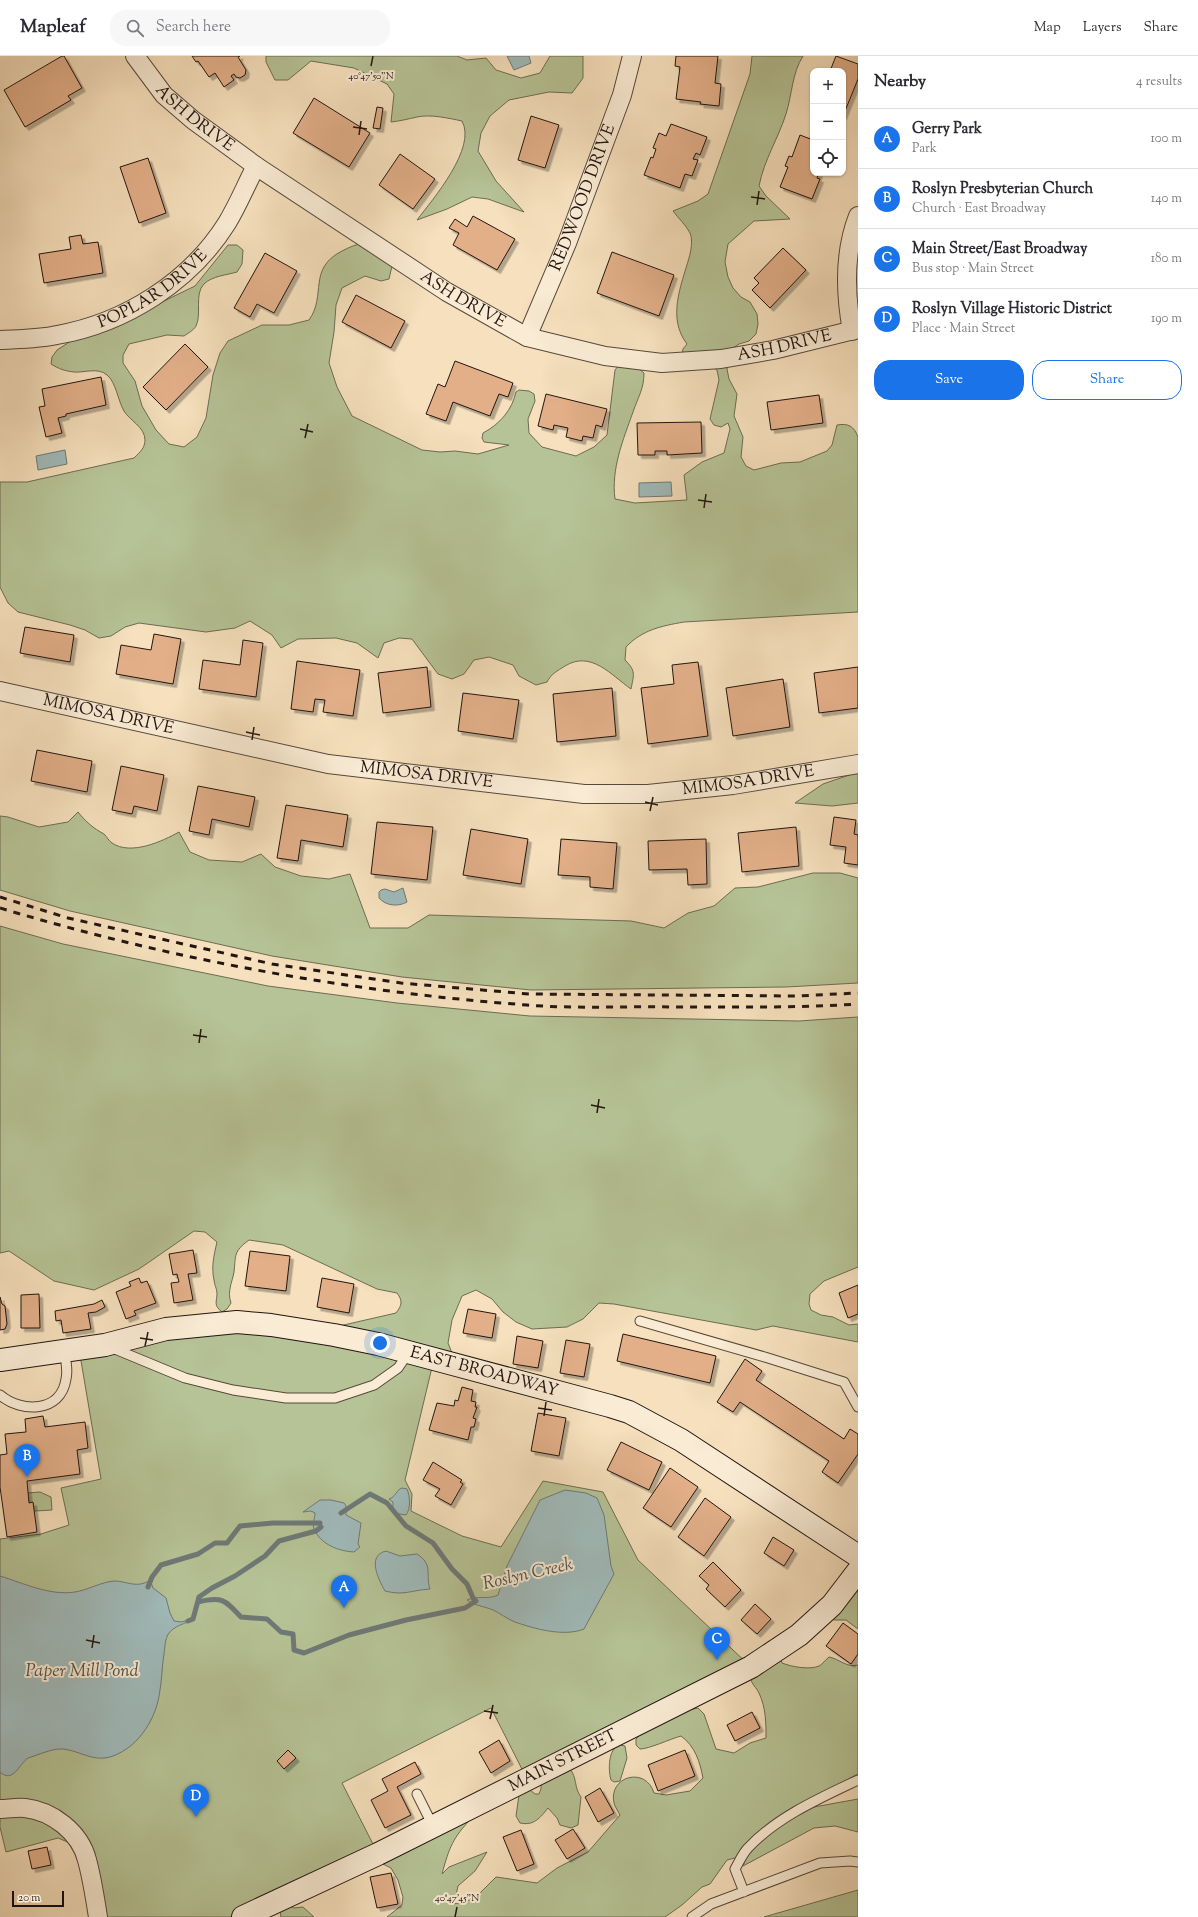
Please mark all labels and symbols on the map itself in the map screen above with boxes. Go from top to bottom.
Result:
text: 40°47'50"N [348,69,394,84]
street label: ASH DRIVE [149,80,239,158]
street label: REDWOOD DRIVE [544,121,622,275]
street label: POPLAR DRIVE [95,245,214,335]
street label: ASH DRIVE [415,265,510,334]
street label: ASH DRIVE [735,324,834,368]
street label: MIMOSA DRIVE [41,689,176,741]
street label: MIMOSA DRIVE [359,756,494,795]
street label: MIMOSA DRIVE [681,760,816,802]
your location [370,1333,390,1353]
street label: EAST BROADWAY [407,1341,561,1404]
pin: B [14,1444,40,1477]
water label: Roslyn Creek [480,1552,576,1598]
pin: A [331,1575,357,1608]
pin: C [704,1627,730,1660]
water label: Paper Mill Pond [25,1659,139,1685]
street label: MAIN STREET [504,1724,622,1799]
pin: D [183,1784,209,1817]
scale bar [12,1889,64,1908]
text: 40°47'45"N [435,1891,479,1906]

